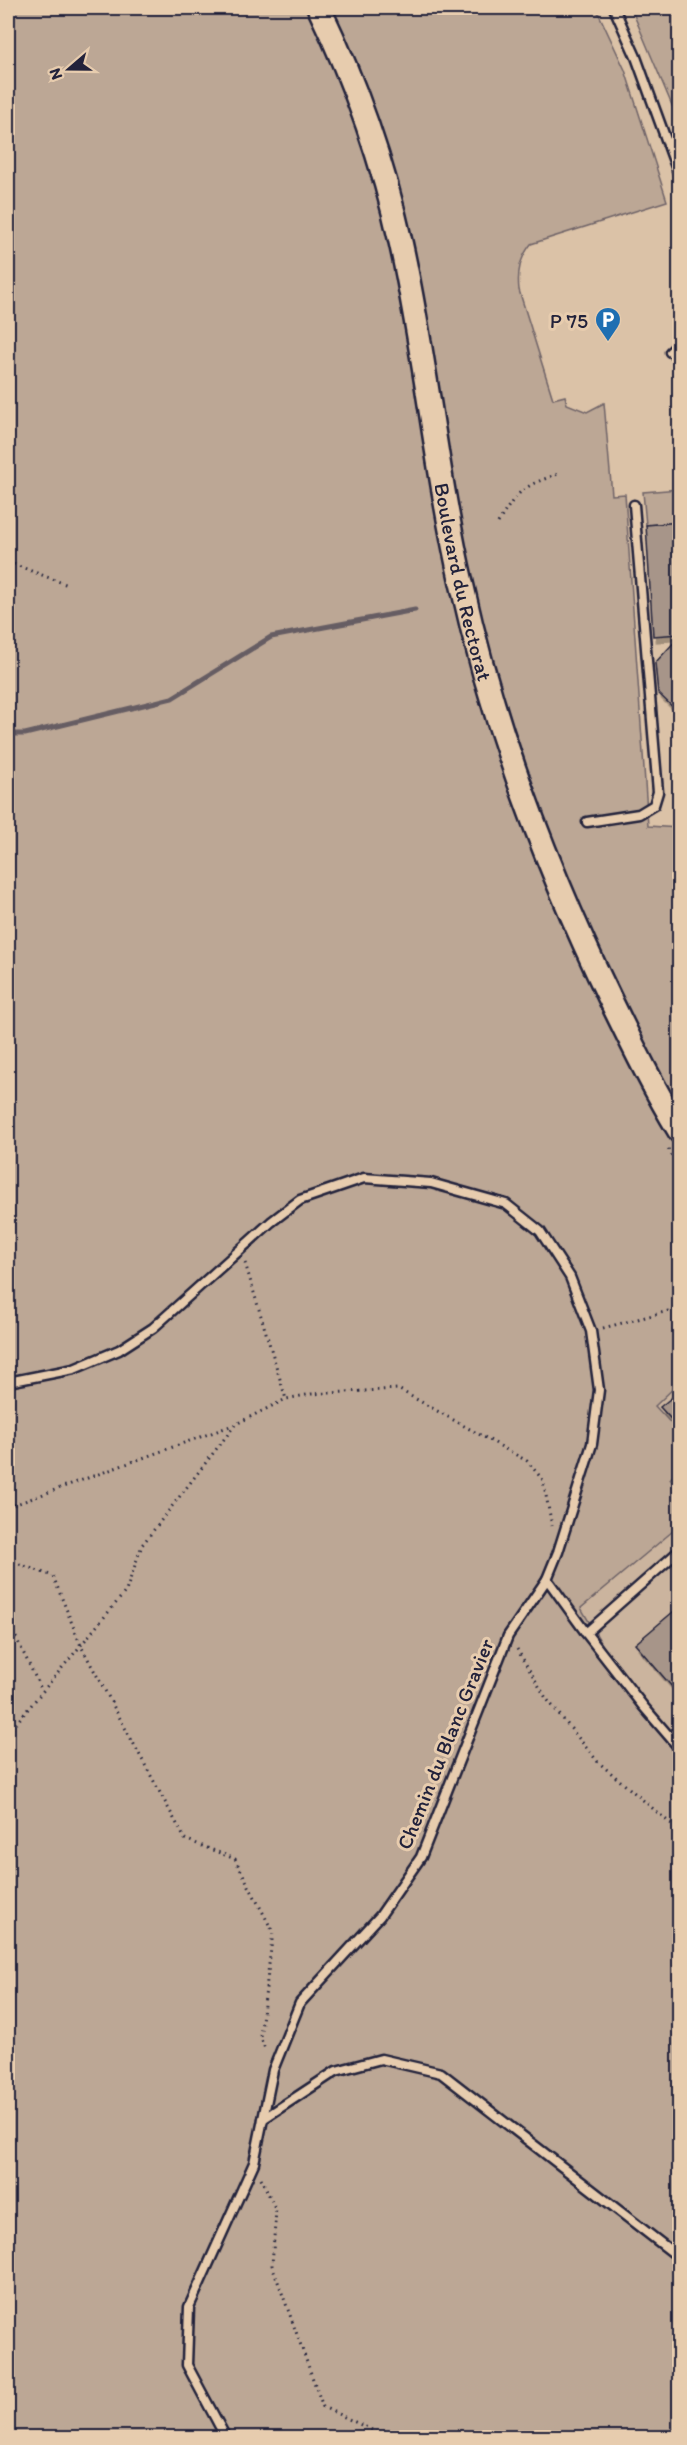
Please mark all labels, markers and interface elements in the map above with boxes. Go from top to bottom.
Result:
north arrow [39,39,99,99]
text: N [45,66,66,82]
parking icon: P 75 [593,305,623,343]
place label: P 75 [550,308,588,333]
street label: Boulevard du Rectorat [430,481,498,684]
street label: Chemin du Blanc Gravier [391,1634,499,1853]

